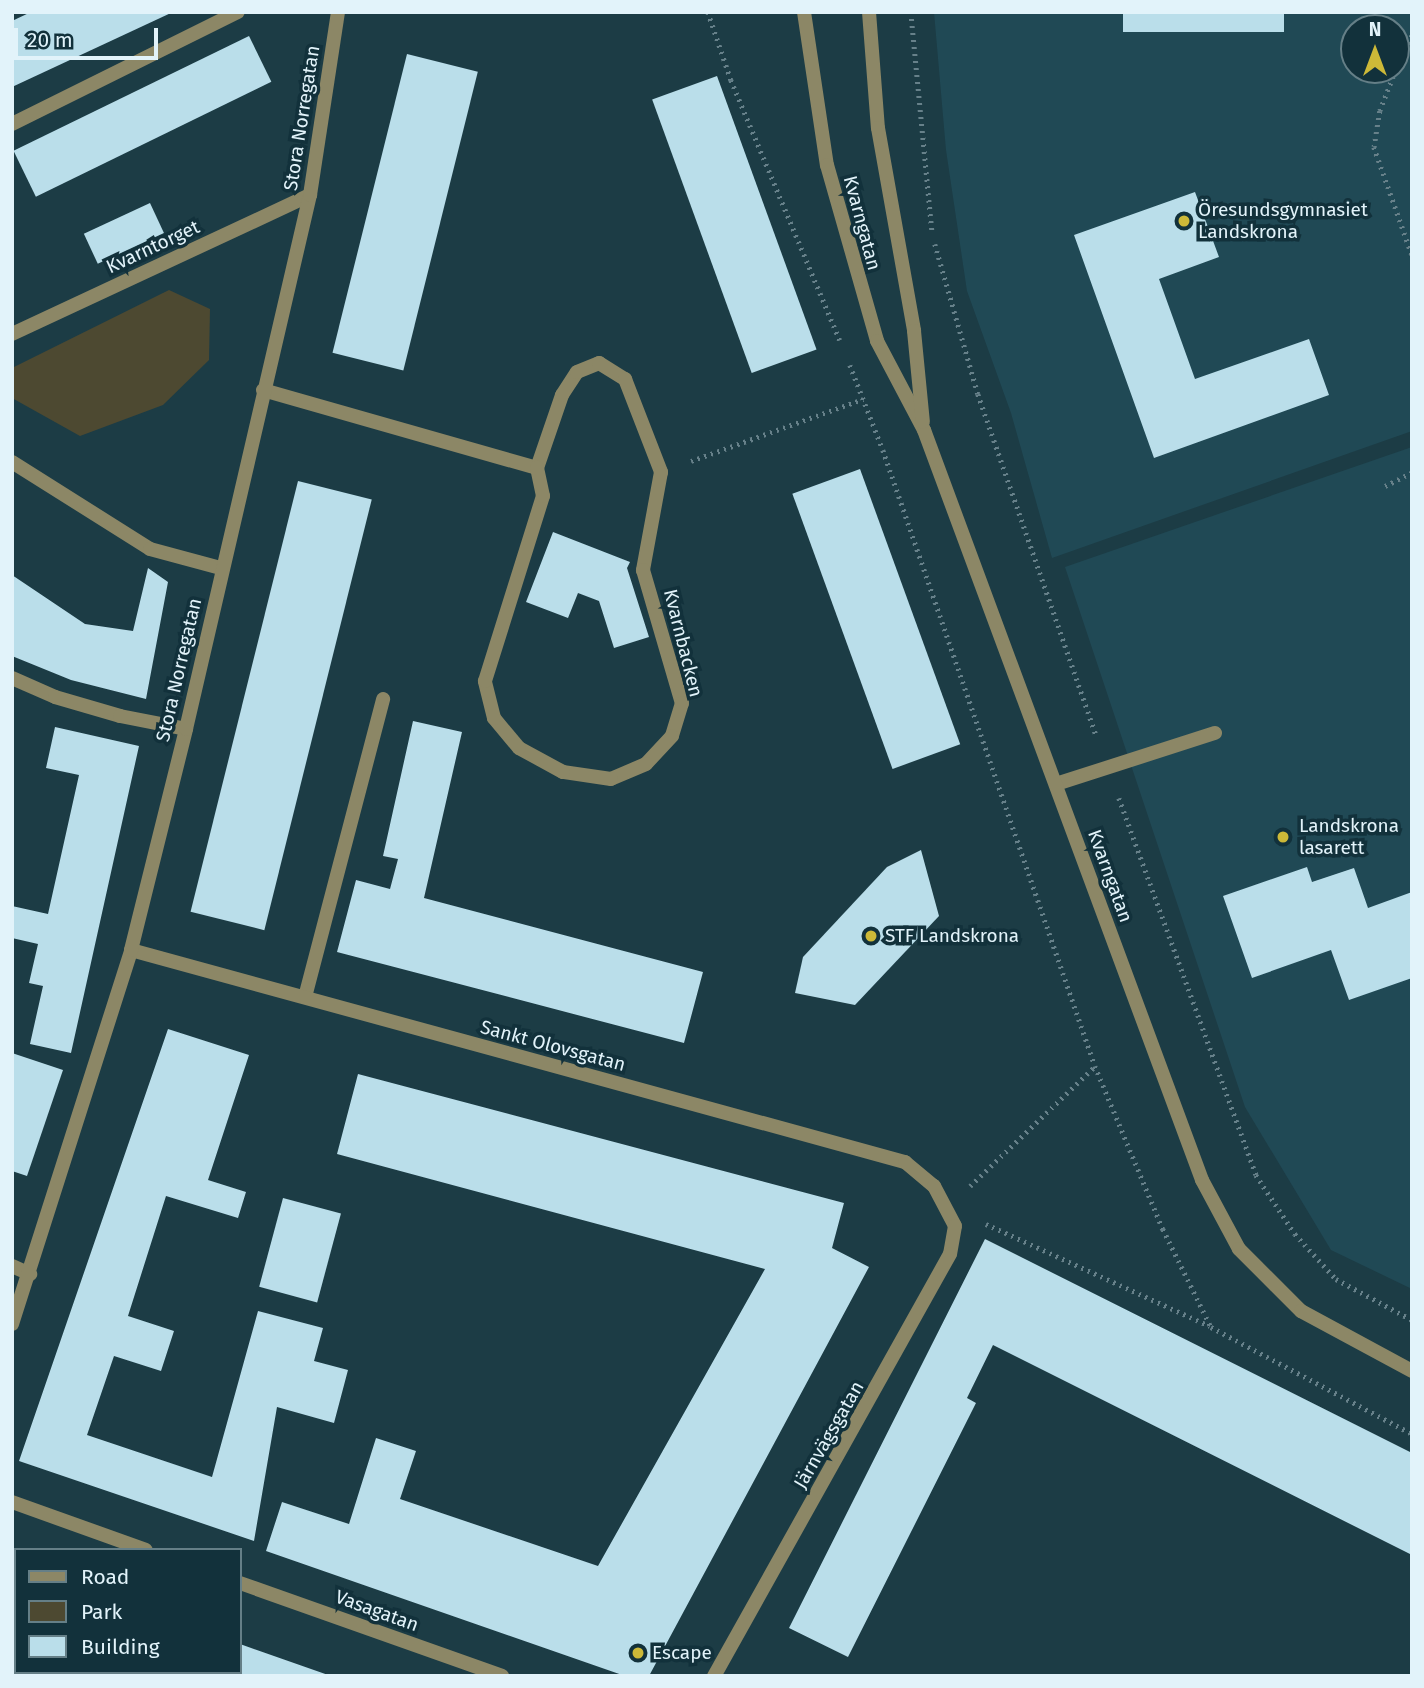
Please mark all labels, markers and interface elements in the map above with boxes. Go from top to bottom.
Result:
scale bar [18,14,161,58]
north arrow [1340,14,1410,84]
text: N [1369,18,1381,41]
text: 20 m [27,27,73,53]
street label: Stora Norregatan [279,44,325,192]
street label: Kvarngatan [838,173,886,273]
place label: Öresundsgymnasiet Landskrona [1198,199,1368,243]
marker: Öresundsgymnasiet Landskrona [1176,213,1192,229]
street label: Kvarntorget [103,215,203,279]
street label: Kvarnbacken [659,587,707,699]
street label: Stora Norregatan [151,596,207,744]
place label: Landskrona lasarett [1299,815,1399,859]
street label: Kvarngatan [1083,827,1137,925]
marker: Landskrona lasarett [1273,827,1293,847]
place label: STF Landskrona [885,925,1019,947]
marker: STF Landskrona [863,928,879,944]
street label: Sankt Olovsgatan [478,1016,628,1076]
street label: Järnvägsgatan [789,1377,869,1493]
legend [14,1548,242,1674]
text: Road [81,1564,129,1590]
street label: Vasagatan [332,1585,422,1637]
text: Park [81,1599,122,1625]
text: Building [81,1634,160,1660]
place label: Escape [652,1642,712,1664]
marker: Escape [630,1645,646,1661]

